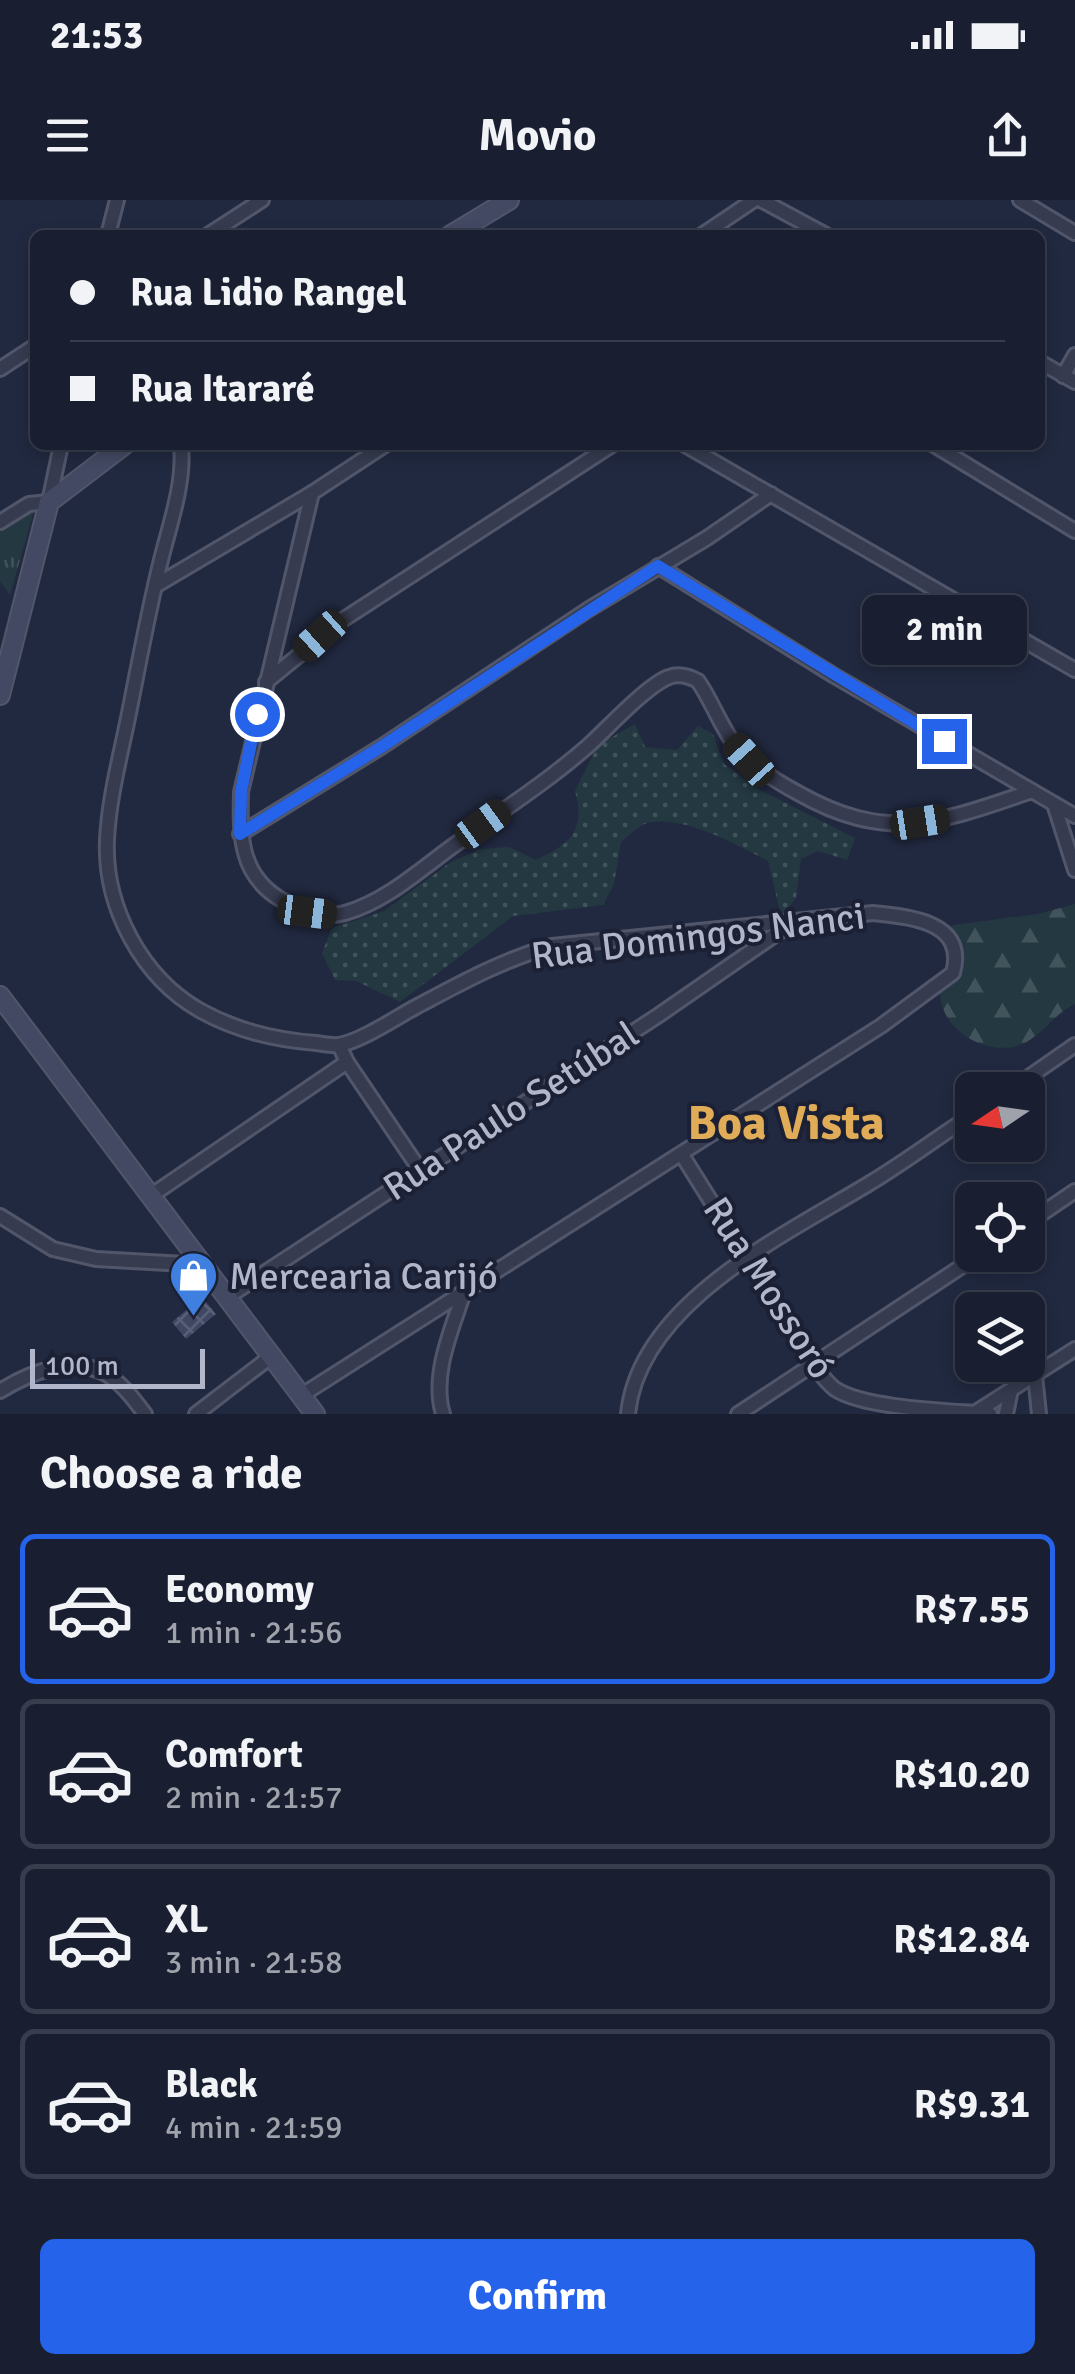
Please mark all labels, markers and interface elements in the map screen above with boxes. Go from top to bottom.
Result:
text: 21:53 [50,12,143,59]
icon: menu [40,108,95,163]
text: Movio [478,108,597,163]
icon: share [980,108,1035,163]
text: Rua Lidio Rangel [130,269,407,316]
text: Rua Itararé [130,365,315,412]
callout: 2 min [862,596,1026,666]
car [288,605,352,667]
text: 2 min [906,610,983,649]
route start [235,692,280,737]
route end [922,719,967,764]
car [718,728,780,792]
car [450,794,516,854]
car [888,802,952,842]
street label: Rua Domingos Nanci [529,892,867,980]
car [275,893,339,931]
street label: Rua Paulo Setúbal [375,1011,647,1211]
north arrow [955,1072,1045,1162]
map controls [955,1072,1045,1382]
district label: Boa Vista [687,1094,885,1153]
button: locate [955,1182,1045,1272]
street label: Rua Mossoró [693,1188,845,1388]
shop icon: Mercearia Carijó [168,1250,220,1318]
place label: Mercearia Carijó [229,1253,498,1300]
button: layers [955,1292,1045,1382]
scale bar [30,1344,205,1388]
text: 100 m [45,1349,119,1383]
text: Choose a ride [40,1446,303,1501]
icon: car [45,1564,135,1654]
text: Economy [165,1566,314,1613]
text: R$7.55 [914,1586,1030,1633]
text: 1 min · 21:56 [165,1613,343,1652]
icon: car [45,1729,135,1819]
text: Comfort [165,1731,303,1778]
text: R$10.20 [893,1751,1030,1798]
text: 2 min · 21:57 [165,1778,343,1817]
icon: car [45,1894,135,1984]
text: XL [165,1896,208,1943]
text: R$12.84 [893,1916,1030,1963]
text: 3 min · 21:58 [165,1943,343,1982]
icon: car [45,2059,135,2149]
text: Black [165,2061,258,2108]
text: R$9.31 [914,2081,1030,2128]
text: 4 min · 21:59 [165,2108,343,2147]
button: Confirm [40,2239,1035,2354]

